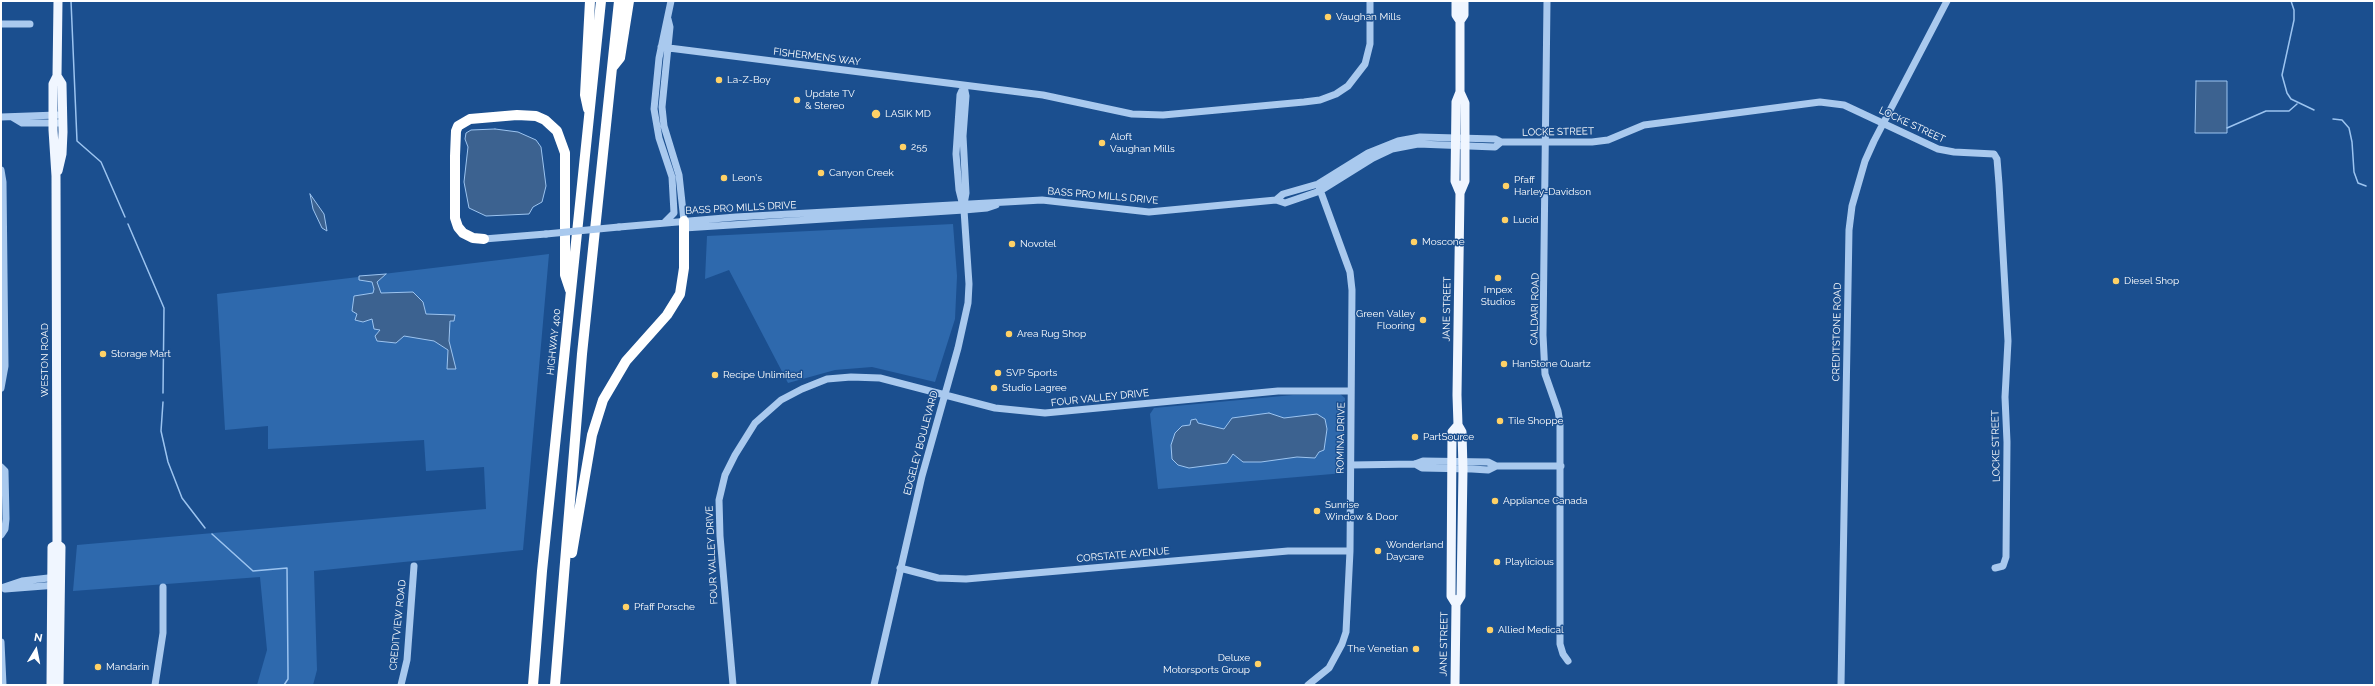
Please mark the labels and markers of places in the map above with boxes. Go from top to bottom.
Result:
place label: Vaughan Mills [1336,11,1401,23]
marker: Vaughan Mills [1323,12,1333,22]
place label: La-Z-Boy [727,74,771,86]
marker: La-Z-Boy [714,75,724,85]
place label: Update TV & Stereo [805,88,855,112]
marker: Update TV & Stereo [792,95,802,105]
marker: LASIK MD [870,108,882,120]
place label: LASIK MD [885,108,931,120]
place label: Aloft Vaughan Mills [1110,131,1175,154]
marker: Aloft Vaughan Mills [1097,138,1107,148]
place label: 255 [911,141,927,153]
marker: 255 [898,142,908,152]
place label: Canyon Creek [829,167,894,179]
marker: Canyon Creek [816,168,826,178]
place label: Leon's [732,172,762,184]
marker: Leon's [719,173,729,183]
place label: Pfaff Harley-Davidson [1514,174,1591,198]
marker: Pfaff Harley-Davidson [1501,181,1511,191]
place label: Lucid [1513,214,1539,226]
marker: Lucid [1500,215,1510,225]
place label: Moscone [1422,236,1465,248]
marker: Moscone [1409,237,1419,247]
place label: Novotel [1020,238,1056,250]
marker: Novotel [1007,239,1017,249]
marker: Impex Studios [1493,273,1503,283]
place label: Diesel Shop [2124,275,2179,287]
marker: Diesel Shop [2111,276,2121,286]
place label: Impex Studios [1481,284,1515,308]
place label: Green Valley Flooring [1356,308,1415,332]
marker: Green Valley Flooring [1418,315,1428,325]
place label: Area Rug Shop [1017,328,1086,340]
marker: Area Rug Shop [1004,329,1014,339]
place label: Storage Mart [111,348,171,360]
marker: Storage Mart [98,349,108,359]
place label: HanStone Quartz [1512,358,1591,370]
marker: HanStone Quartz [1499,359,1509,369]
place label: SVP Sports [1006,367,1057,379]
marker: SVP Sports [993,368,1003,378]
place label: Recipe Unlimited [723,369,802,381]
marker: Recipe Unlimited [710,370,720,380]
place label: Studio Lagree [1002,382,1067,394]
marker: Studio Lagree [989,383,999,393]
place label: Tile Shoppe [1508,415,1563,427]
marker: Tile Shoppe [1495,416,1505,426]
place label: PartSource [1423,431,1474,443]
marker: PartSource [1410,432,1420,442]
place label: Appliance Canada [1503,495,1587,507]
marker: Appliance Canada [1490,496,1500,506]
place label: Sunrise Window & Door [1325,499,1398,522]
marker: Sunrise Window & Door [1312,506,1322,516]
place label: Wonderland Daycare [1386,539,1443,562]
marker: Wonderland Daycare [1373,546,1383,556]
place label: Playlicious [1505,556,1554,568]
marker: Playlicious [1492,557,1502,567]
place label: Pfaff Porsche [634,601,695,613]
marker: Pfaff Porsche [621,602,631,612]
place label: Allied Medical [1498,624,1564,636]
marker: Allied Medical [1485,625,1495,635]
place label: The Venetian [1347,643,1408,655]
marker: The Venetian [1411,644,1421,654]
place label: Deluxe Motorsports Group [1163,652,1250,676]
marker: Deluxe Motorsports Group [1253,659,1263,669]
place label: Mandarin [106,661,149,673]
marker: Mandarin [93,662,103,672]

